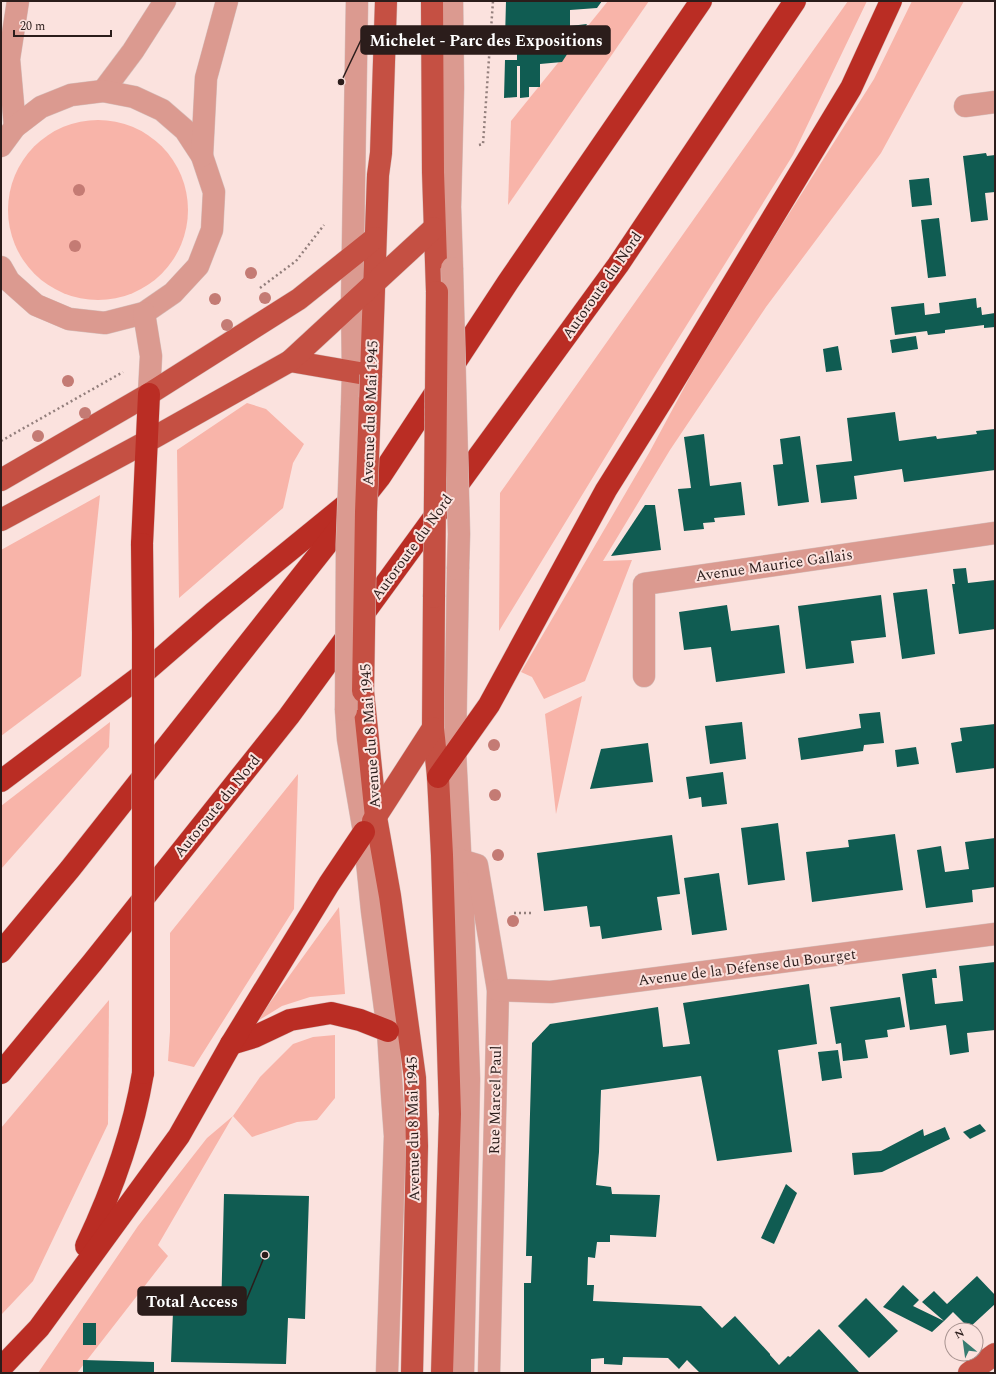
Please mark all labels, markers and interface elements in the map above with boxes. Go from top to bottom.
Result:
scale bar [14,12,111,38]
text: 20 m [20,17,45,36]
callout: Michelet - Parc des Expositions [361,26,610,54]
text: Michelet - Parc des Expositions [369,29,603,53]
street label: Autoroute du Nord [557,227,648,344]
street label: Avenue du 8 Mai 1945 [356,340,385,486]
street label: Autoroute du Nord [366,489,459,605]
street label: Avenue Maurice Gallais [694,543,854,588]
street label: Avenue du 8 Mai 1945 [354,663,387,809]
street label: Autoroute du Nord [169,750,266,863]
street label: Avenue de la Défense du Bourget [637,943,857,992]
street label: Rue Marcel Paul [483,1045,508,1155]
street label: Avenue du 8 Mai 1945 [401,1056,426,1202]
callout: Total Access [138,1287,246,1315]
text: Total Access [146,1290,238,1314]
north arrow [944,1322,984,1362]
text: N [951,1324,967,1343]

